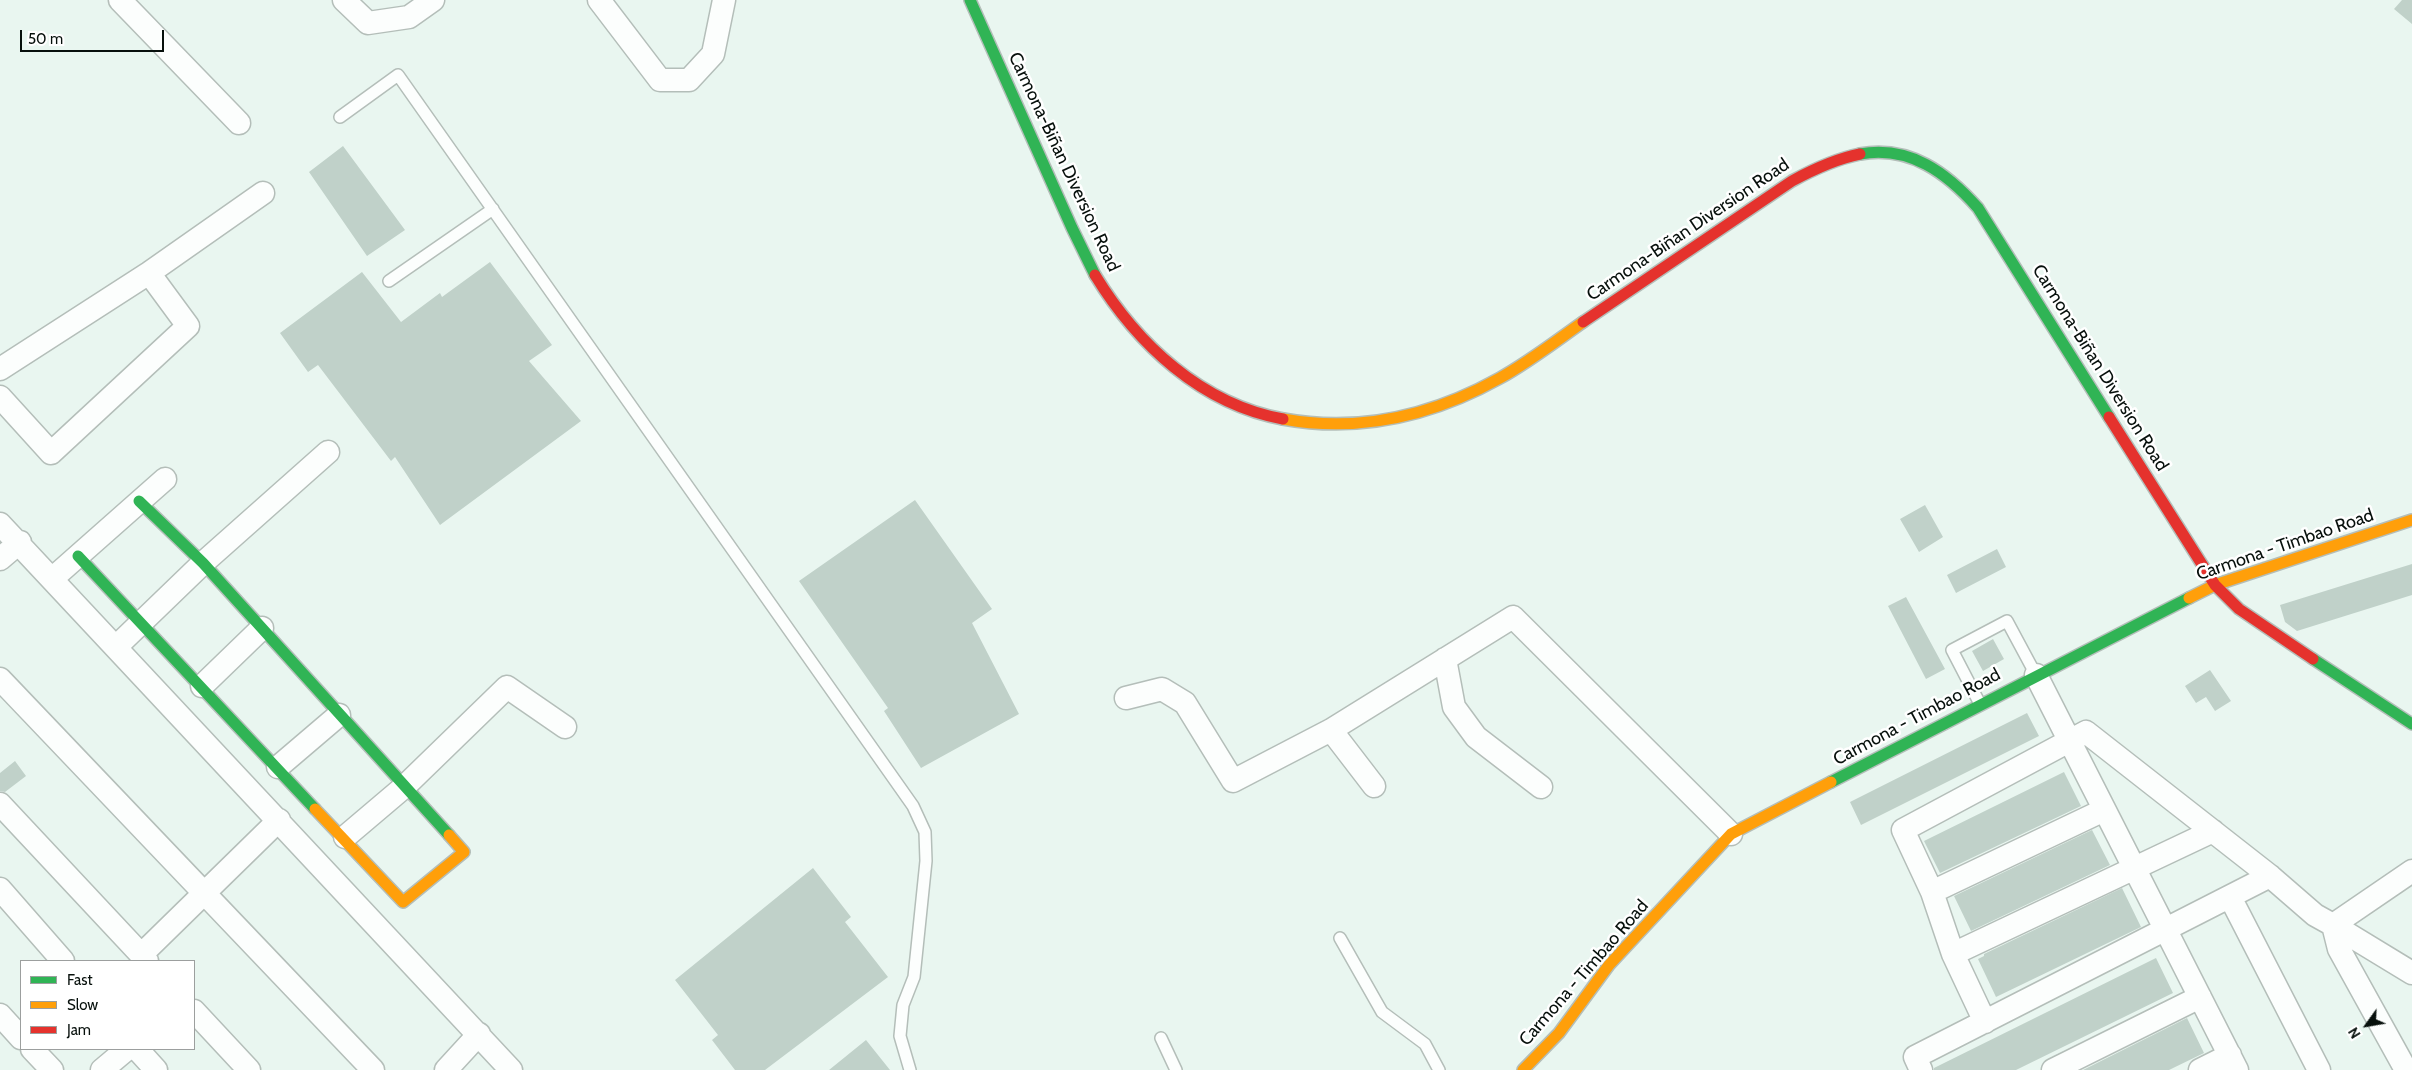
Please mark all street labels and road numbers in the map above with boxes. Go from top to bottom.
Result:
street label: Carmona-Biñan Diversion Road [1004,49,1124,275]
street label: Carmona-Biñan Diversion Road [1583,154,1793,306]
street label: Carmona-Biñan Diversion Road [2027,261,2173,475]
street label: Carmona - Timbao Road [2193,504,2377,586]
street label: Carmona - Timbao Road [1830,664,2004,770]
street label: Carmona - Timbao Road [1515,896,1653,1050]

